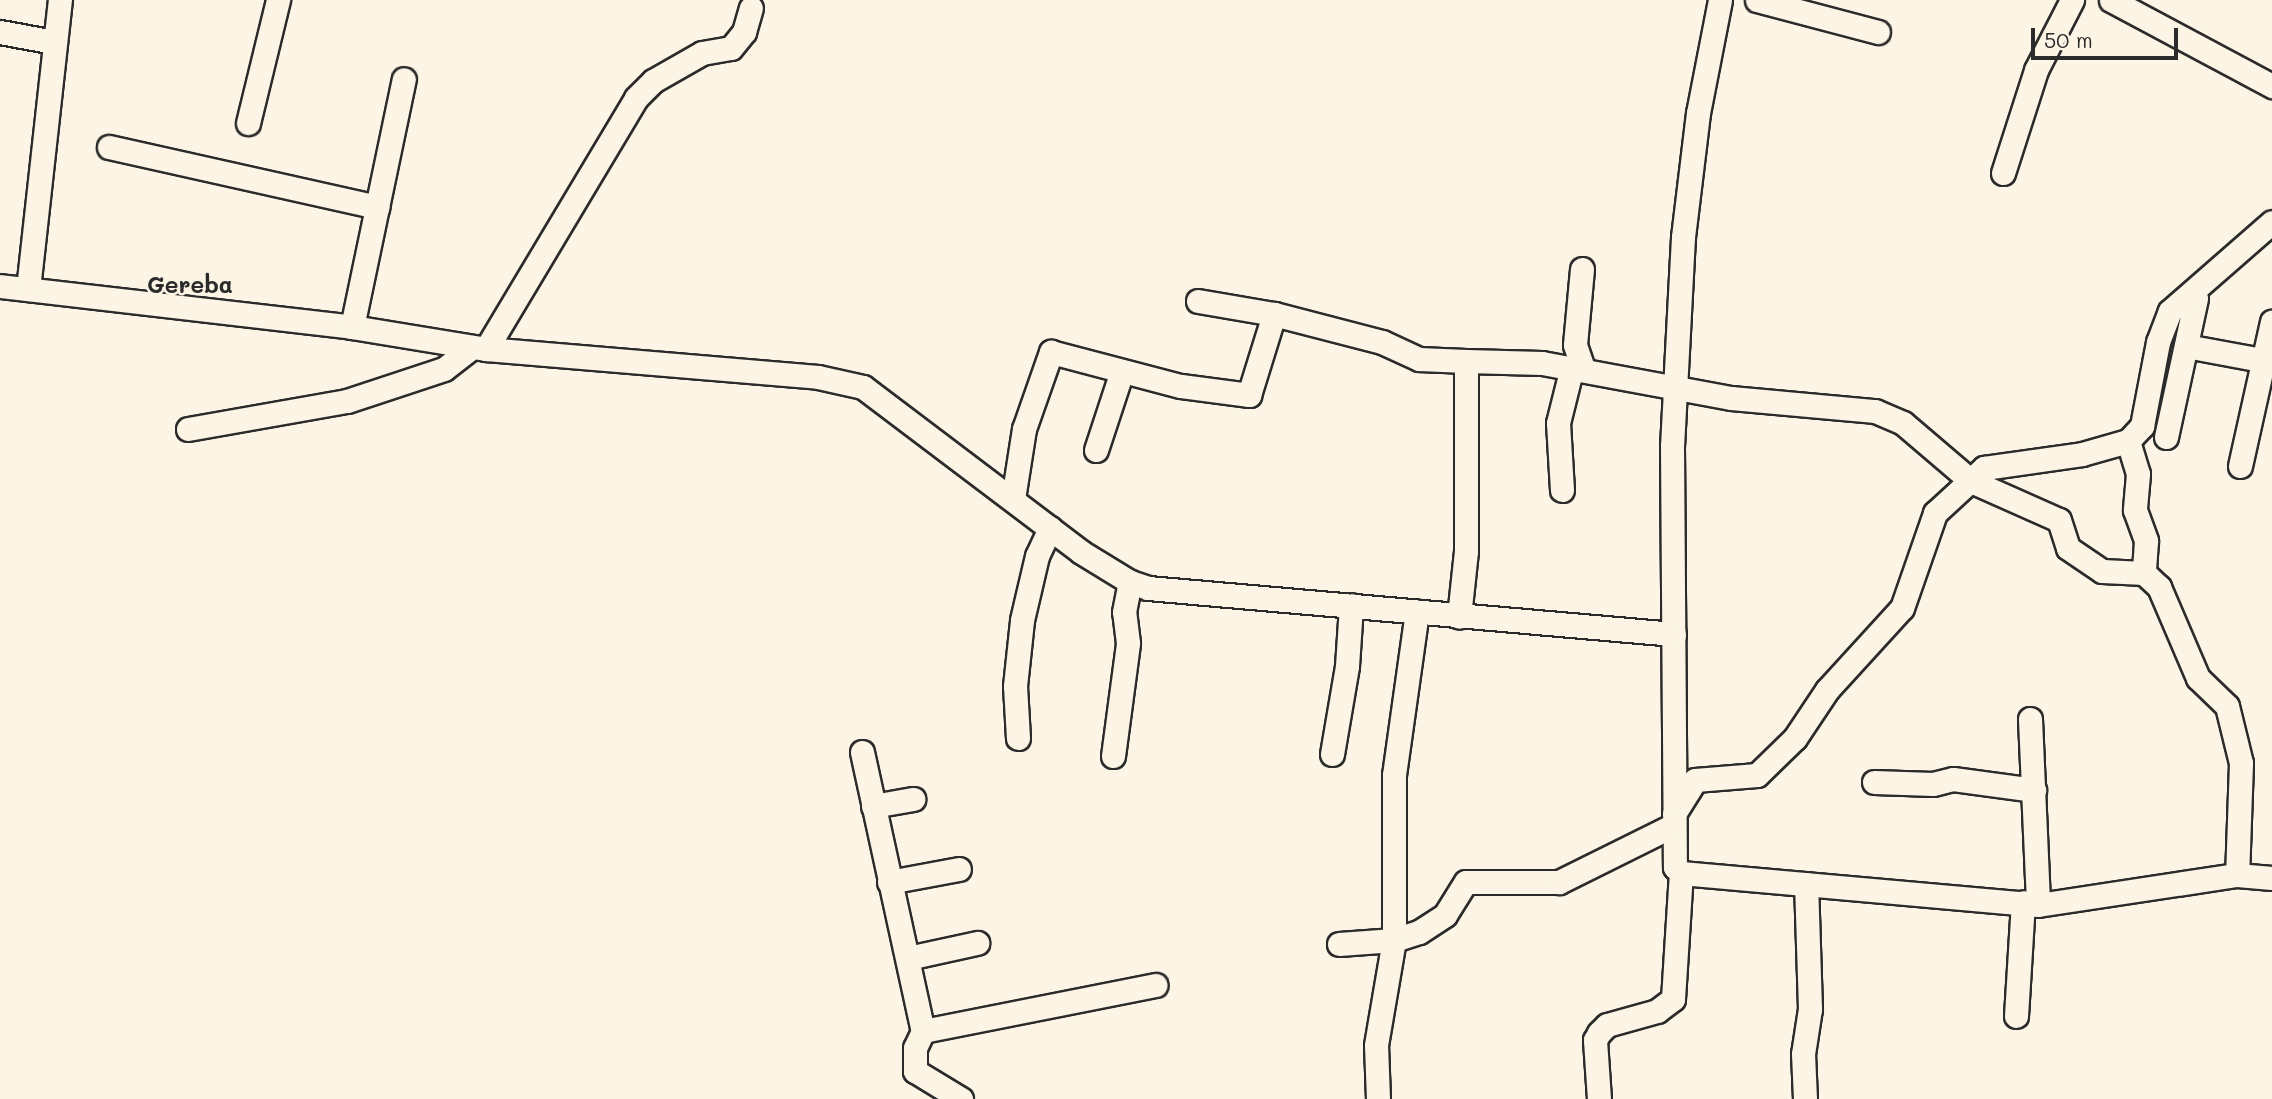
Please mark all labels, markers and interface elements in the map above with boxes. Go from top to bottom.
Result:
scale bar [2034,14,2181,58]
text: 50 m [2044,26,2093,53]
district label: Gereba [147,270,233,298]

